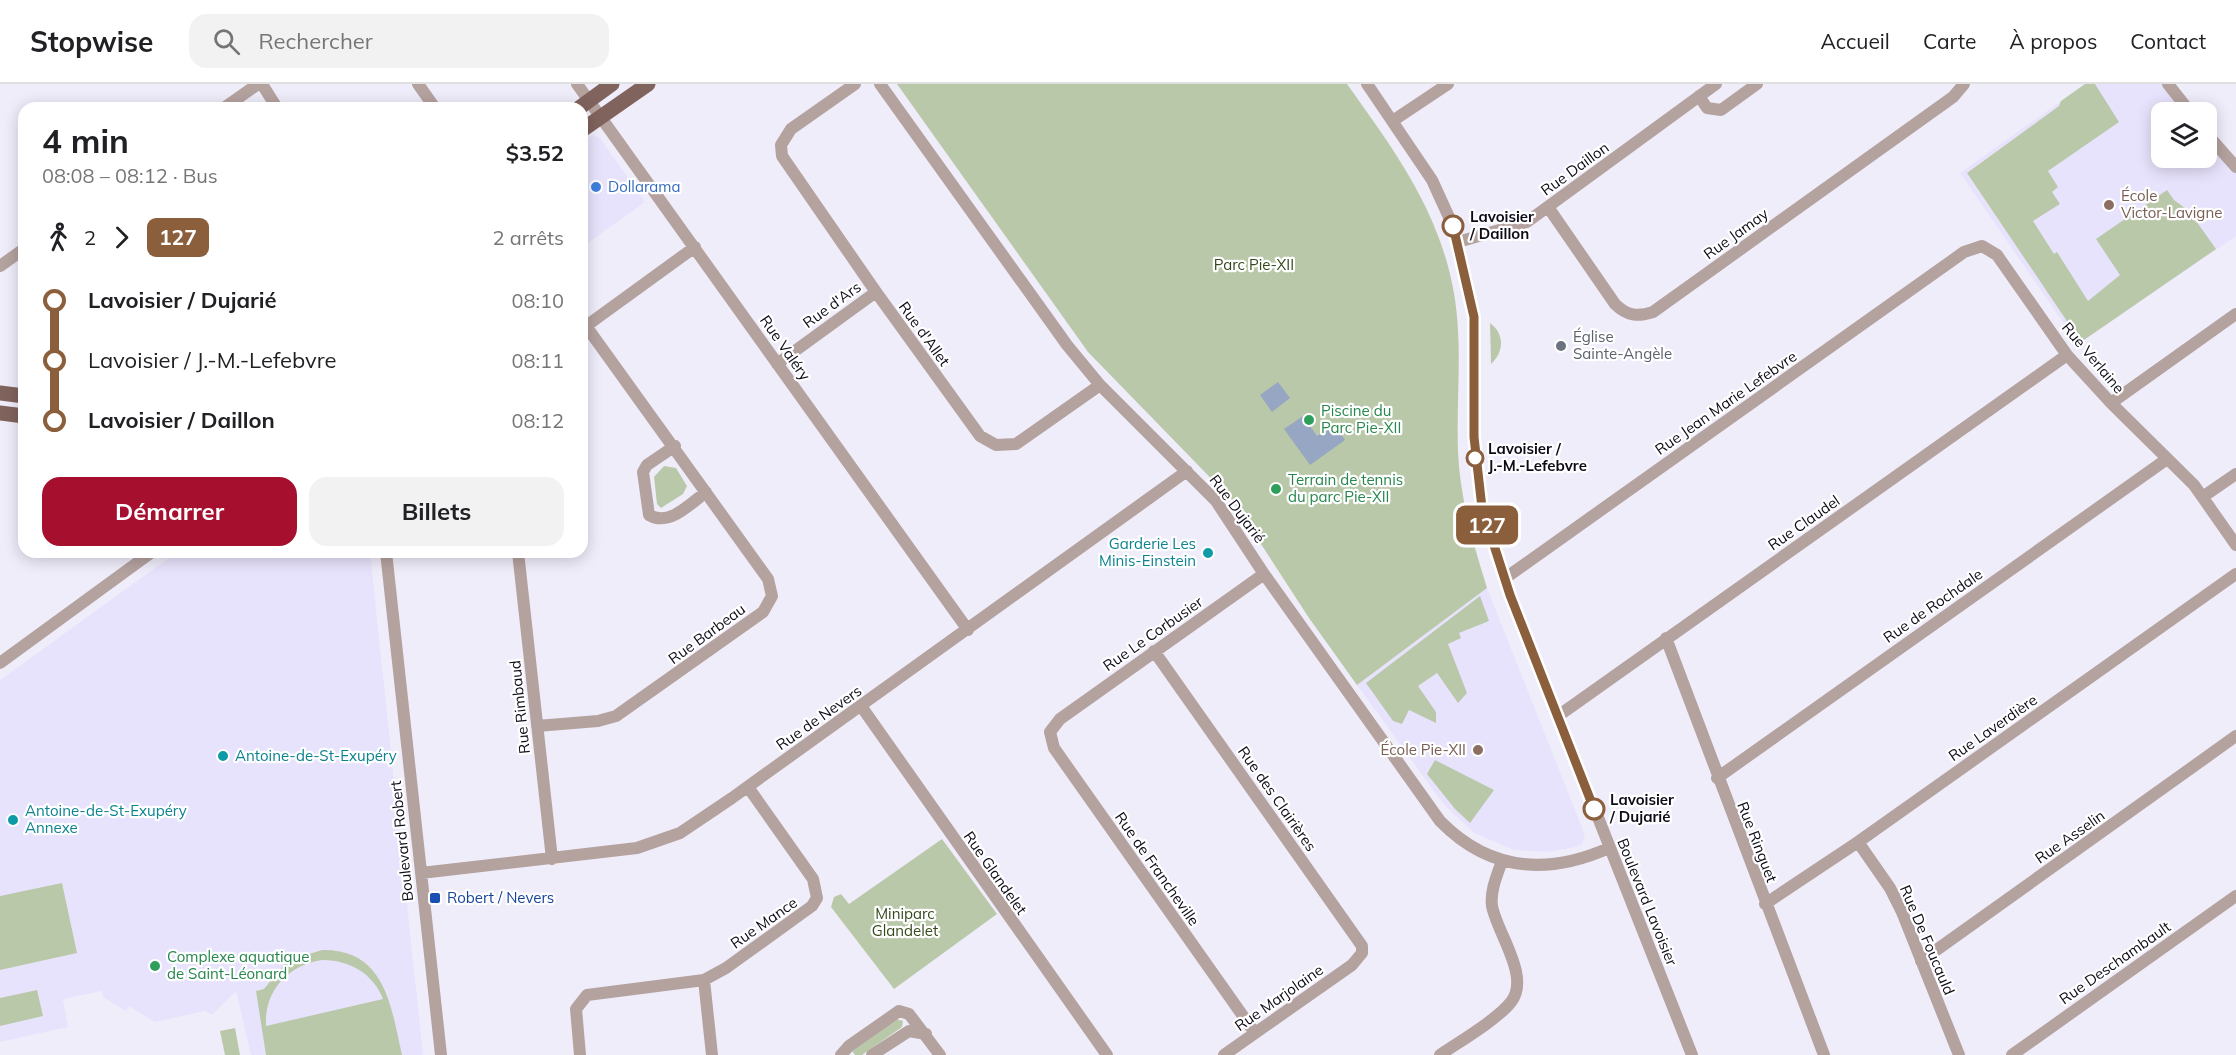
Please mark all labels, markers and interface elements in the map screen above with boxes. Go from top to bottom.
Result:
search box [189,14,609,68]
text: Stopwise [30,24,153,59]
icon: search [210,25,243,58]
text: Rechercher [258,27,373,55]
text: Accueil [1820,28,1890,54]
text: Carte [1923,28,1976,54]
text: À propos [2009,28,2097,54]
text: Contact [2130,28,2206,54]
map controls [2151,102,2217,168]
button: layers [2151,102,2217,168]
text: 4 min [42,120,129,161]
street label: Rue Daillon [1537,138,1612,200]
text: $3.52 [506,139,564,167]
text: 08:08 – 08:12 · Bus [42,163,218,188]
place label: Dollarama [608,177,680,196]
marker: Dollarama [589,180,603,194]
place label: École Victor-Lavigne [2121,186,2222,222]
marker: École Victor-Lavigne [2102,198,2116,212]
street label: Rue Jamay [1700,204,1772,263]
place label: Lavoisier / Daillon [1469,207,1534,243]
marker: Lavoisier / Daillon [1442,215,1464,237]
icon: walk [42,221,75,254]
icon: forward [105,221,138,254]
text: 127 [159,224,197,250]
text: 2 [84,225,96,250]
text: 2 arrêts [493,225,564,250]
park label: Parc Pie-XII [1214,255,1294,274]
street label: Rue d'Ars [799,277,864,332]
text: Lavoisier / Dujarié [88,286,277,314]
text: 08:10 [511,288,564,313]
street label: Rue d'Allet [895,298,954,370]
street label: Rue Valéry [756,311,815,384]
street label: Rue Verlaine [2058,318,2129,397]
place label: Église Sainte-Angèle [1573,327,1672,363]
marker: Église Sainte-Angèle [1554,339,1568,353]
text: Lavoisier / J.-M.-Lefebvre [88,346,337,374]
street label: Rue Jean Marie Lefebvre [1651,346,1800,459]
text: 08:11 [511,348,564,373]
place label: Piscine du Parc Pie-XII [1321,401,1401,437]
text: Lavoisier / Daillon [88,406,275,434]
text: 08:12 [511,408,564,433]
marker: Piscine du Parc Pie-XII [1302,413,1316,427]
place label: Lavoisier / J.-M.-Lefebvre [1488,439,1587,475]
marker: Lavoisier / J.-M.-Lefebvre [1466,449,1484,467]
place label: Terrain de tennis du parc Pie-XII [1288,470,1403,506]
street label: Rue Dujarié [1206,471,1269,547]
button: Démarrer [42,477,297,546]
button: Billets [309,477,564,546]
marker: Terrain de tennis du parc Pie-XII [1269,482,1283,496]
street label: Rue Claudel [1764,491,1843,554]
line badge: 127 [1452,506,1522,544]
text: 127 [1468,512,1506,538]
place label: Garderie Les Minis-Einstein [1099,534,1196,570]
marker: Garderie Les Minis-Einstein [1201,546,1215,560]
street label: Rue de Rochdale [1879,564,1986,647]
street label: Rue Le Corbusier [1099,592,1207,675]
street label: Rue Barbeau [664,599,749,668]
street label: Rue Rimbaud [505,659,534,755]
street label: Rue de Nevers [772,681,865,754]
street label: Rue Laverdière [1945,690,2041,765]
place label: École Pie-XII [1381,740,1466,759]
street label: Rue des Clairières [1234,742,1321,855]
marker: École Pie-XII [1471,743,1485,757]
place label: Antoine-de-St-Exupéry [235,746,397,765]
marker: Antoine-de-St-Exupéry [216,749,230,763]
street label: Boulevard Robert [386,780,417,902]
place label: Lavoisier / Dujarié [1609,790,1674,826]
marker: Lavoisier / Dujarié [1583,798,1605,820]
street label: Rue Ringuet [1733,799,1782,885]
place label: Antoine-de-St-Exupéry Annexe [25,801,187,837]
street label: Rue Asselin [2031,806,2108,868]
street label: Rue de Francheville [1111,808,1204,929]
marker: Antoine-de-St-Exupéry Annexe [6,813,20,827]
street label: Rue Glandelet [960,827,1031,918]
street label: Boulevard Lavoisier [1613,835,1682,969]
street label: Rue De Foucauld [1896,882,1959,998]
place label: Robert / Nevers [447,888,554,907]
marker: Robert / Nevers [428,891,442,905]
street label: Rue Mance [727,893,801,953]
park label: Miniparc Glandelet [872,904,938,940]
street label: Rue Deschambault [2055,917,2174,1008]
place label: Complexe aquatique de Saint-Léonard [167,947,309,983]
marker: Complexe aquatique de Saint-Léonard [148,959,162,973]
street label: Rue Marjolaine [1231,960,1327,1035]

